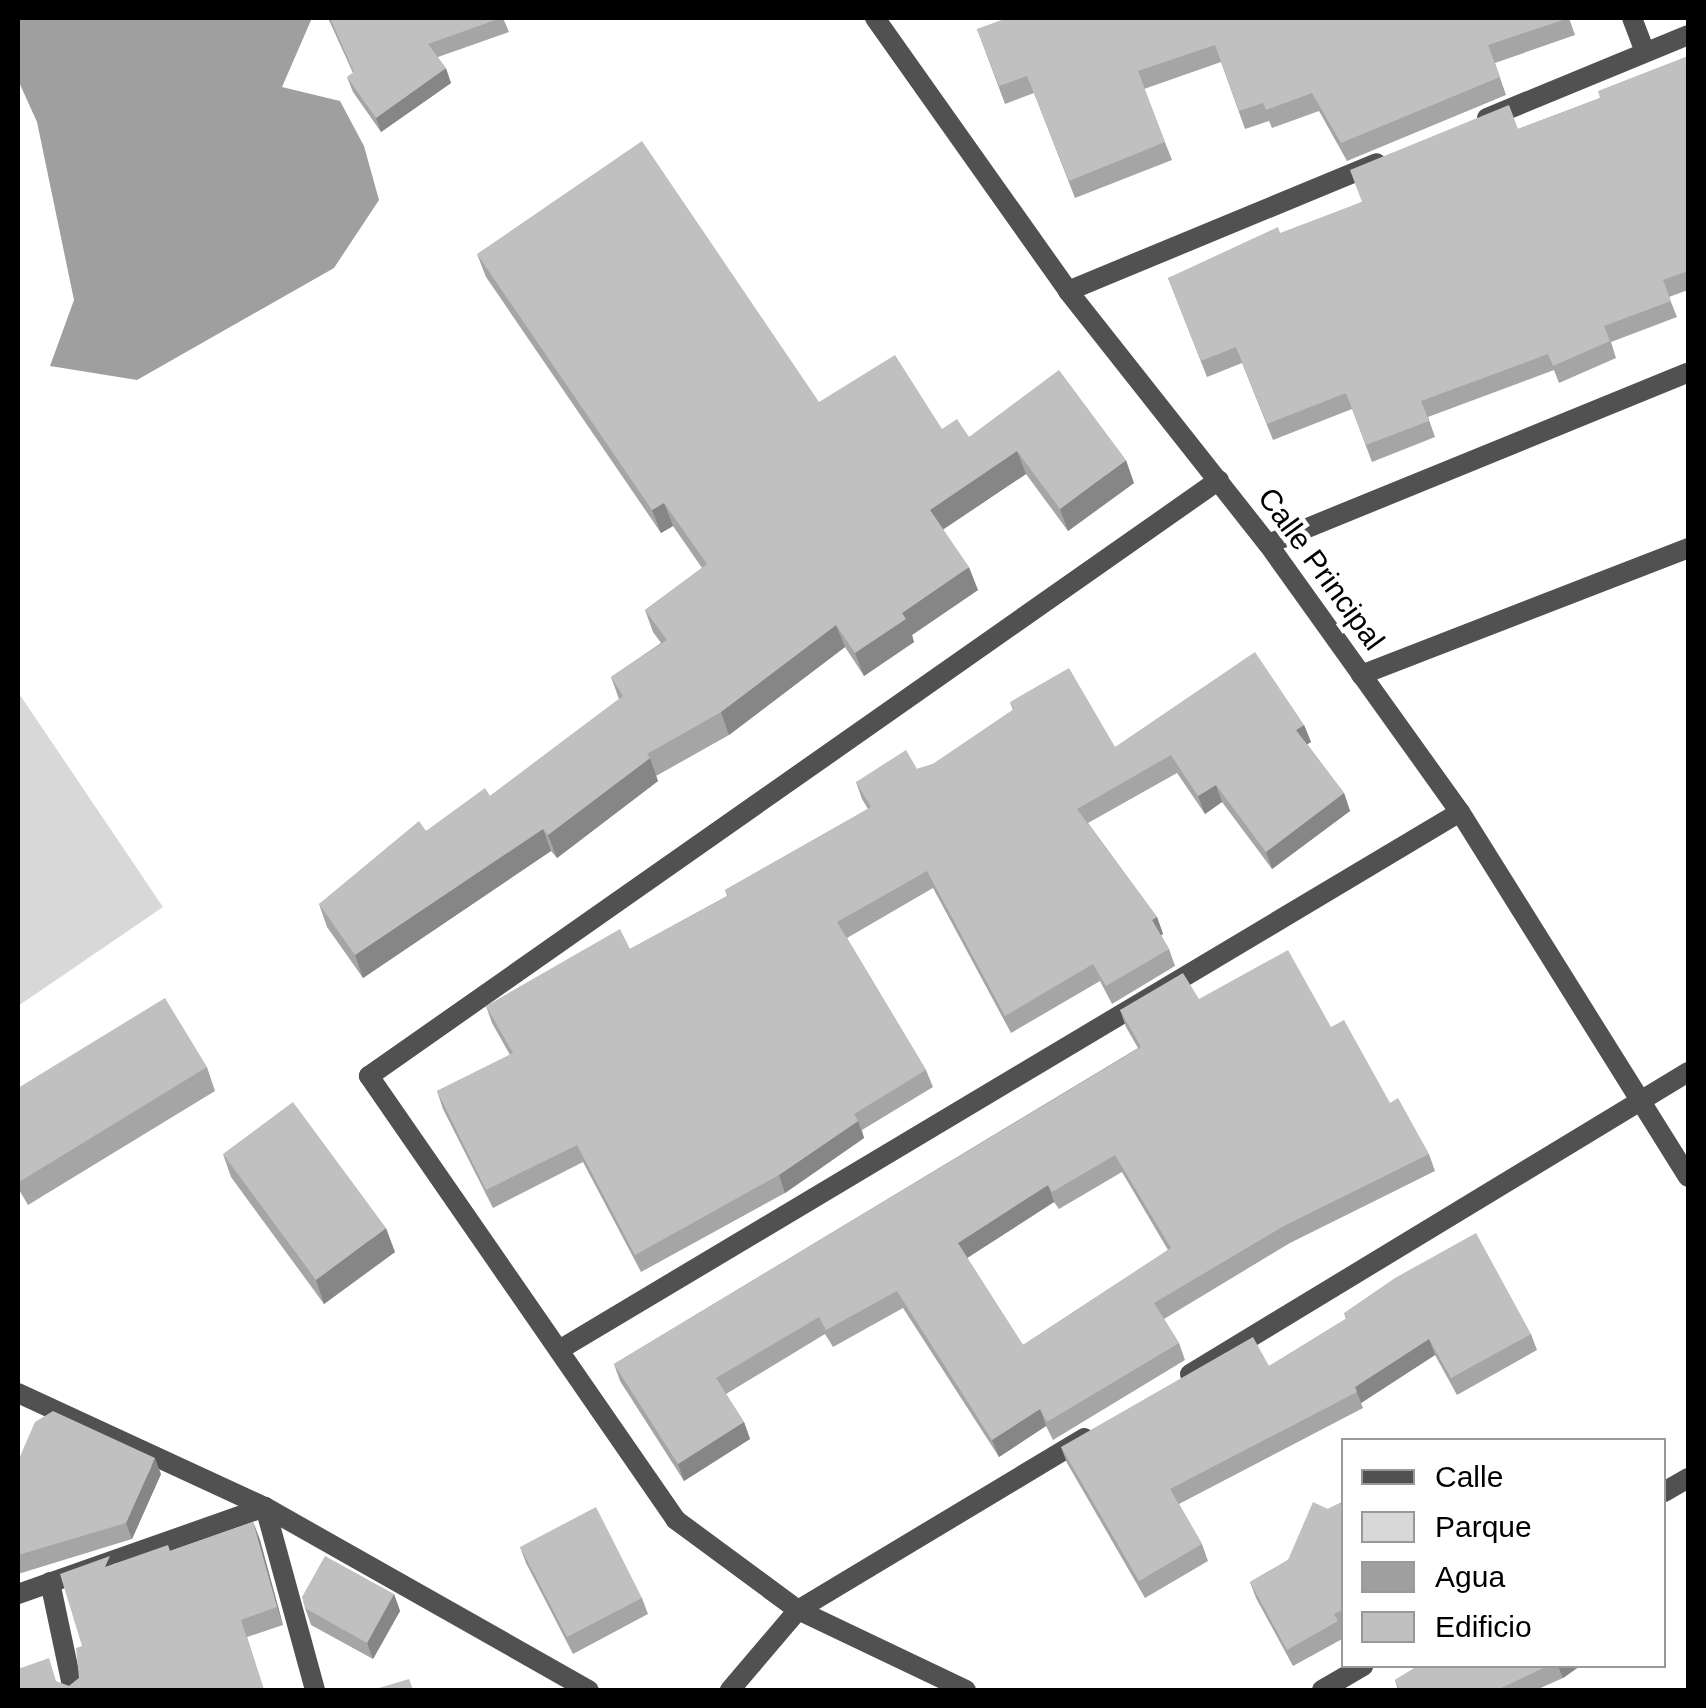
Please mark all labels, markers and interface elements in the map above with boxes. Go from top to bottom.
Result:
street label: Calle Principal [1250,481,1392,657]
legend [1341,1438,1666,1668]
text: Calle [1435,1460,1503,1493]
text: Parque [1435,1510,1532,1543]
text: Agua [1435,1560,1505,1593]
text: Edificio [1435,1610,1532,1643]

